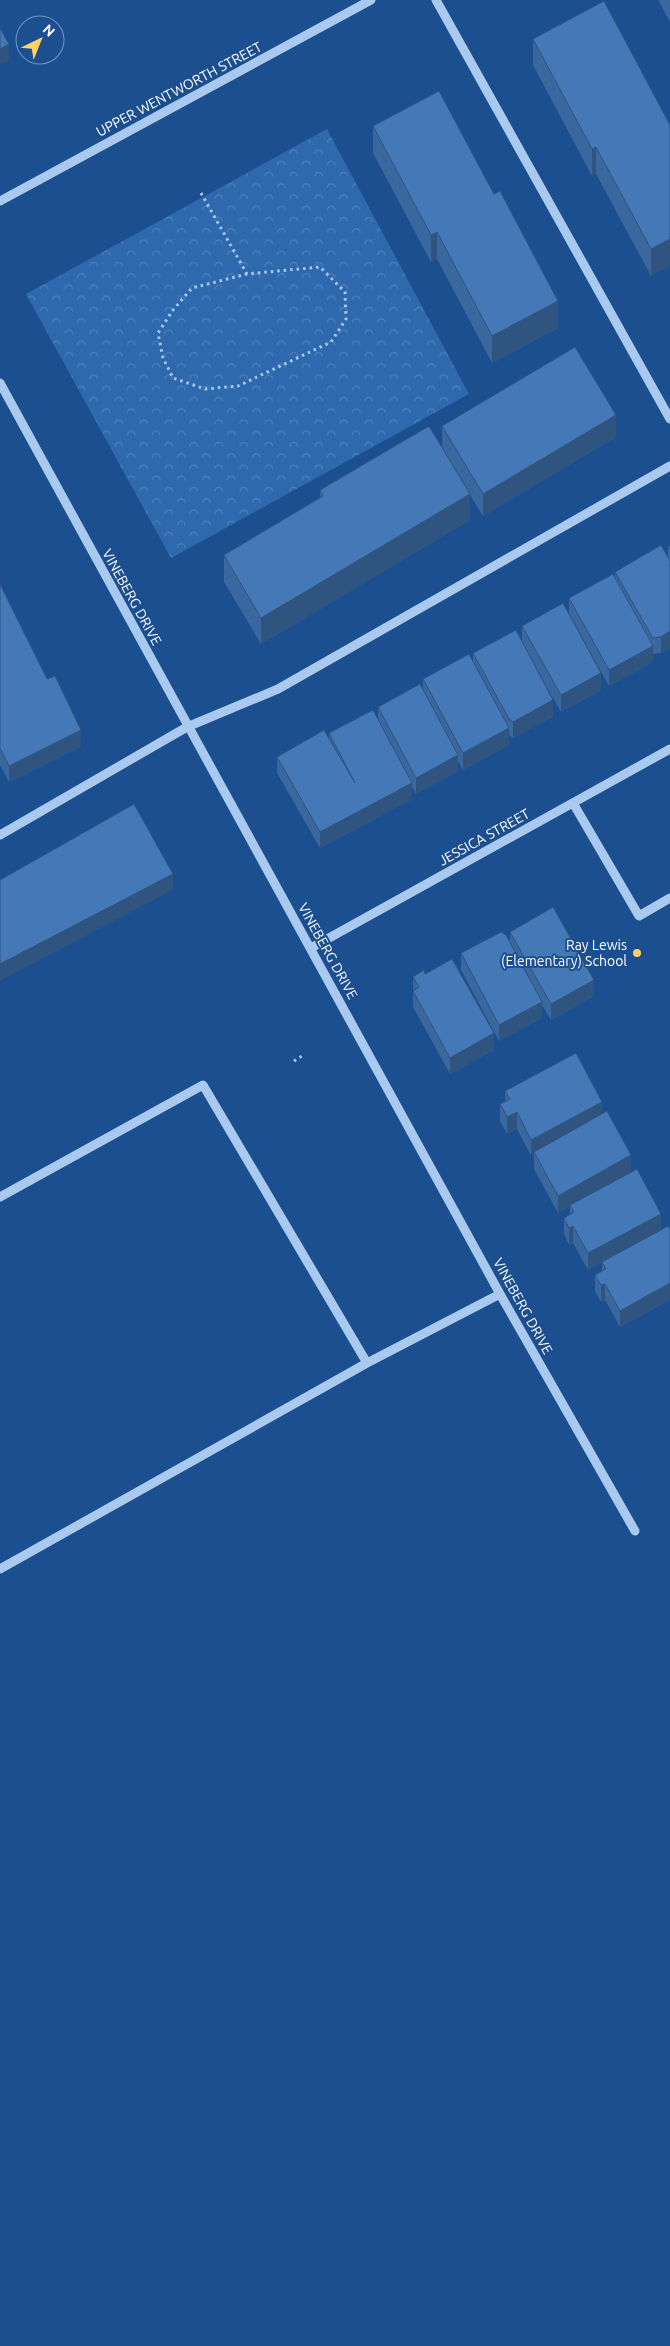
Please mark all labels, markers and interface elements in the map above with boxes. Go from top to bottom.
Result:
north arrow [15,15,65,65]
text: N [40,21,58,40]
street label: UPPER WENTWORTH STREET [93,38,265,140]
street label: VINEBERG DRIVE [99,546,165,648]
street label: JESSICA STREET [436,805,532,869]
street label: VINEBERG DRIVE [295,900,361,1002]
place label: Ray Lewis (Elementary) School [501,937,627,969]
marker: Ray Lewis (Elementary) School [631,947,643,959]
street label: VINEBERG DRIVE [490,1255,556,1357]

